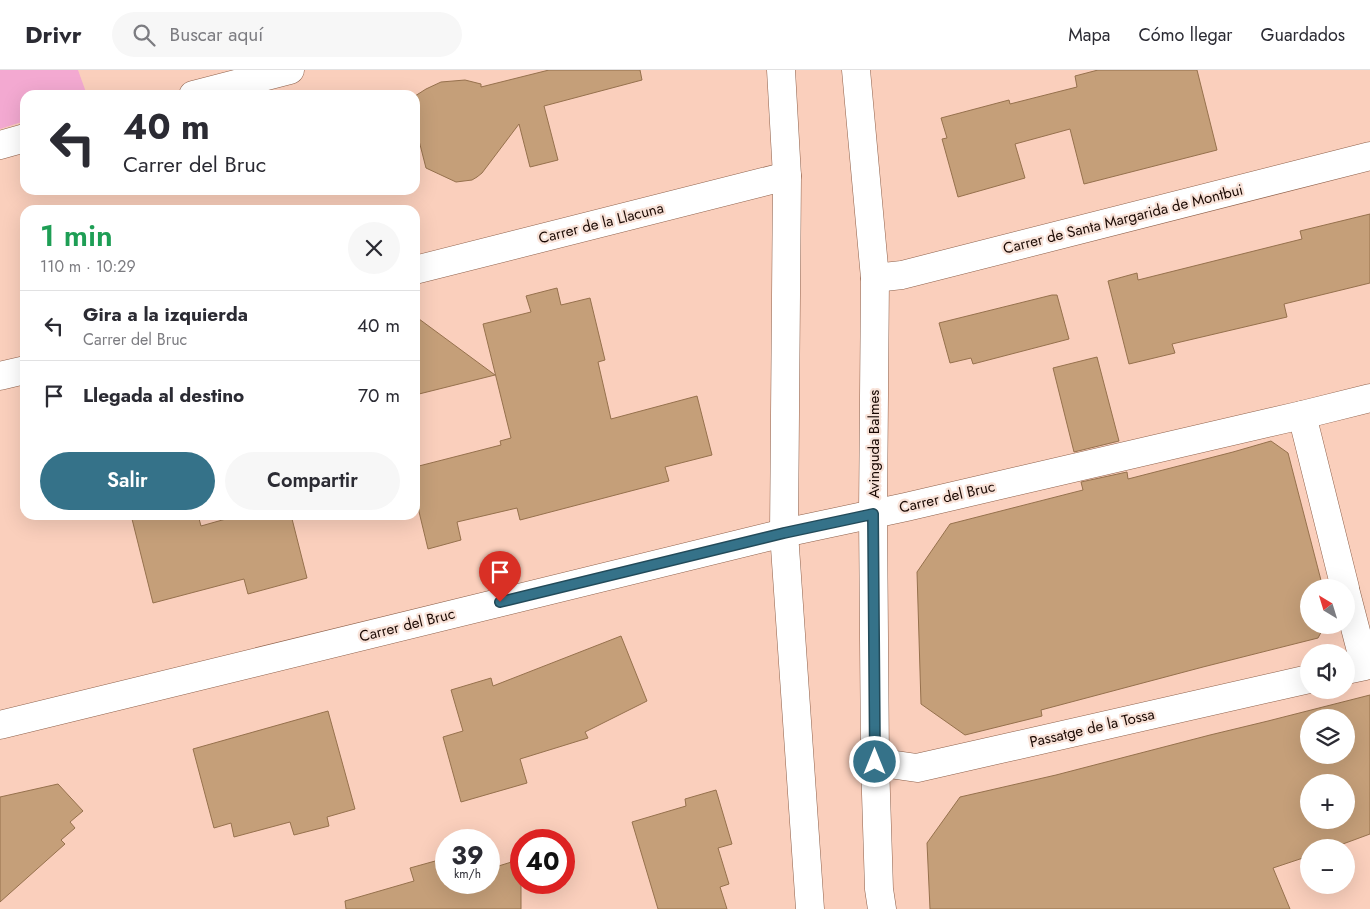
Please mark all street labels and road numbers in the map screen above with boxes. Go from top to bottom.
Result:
street label: Carrer de Santa Margarida de Montbui [1001,178,1245,260]
street label: Carrer de la Llacuna [536,197,666,249]
street label: Avinguda Balmes [863,390,885,498]
street label: Carrer del Bruc [897,475,997,519]
street label: Carrer del Bruc [357,603,457,647]
street label: Passatge de la Tossa [1027,703,1157,753]

